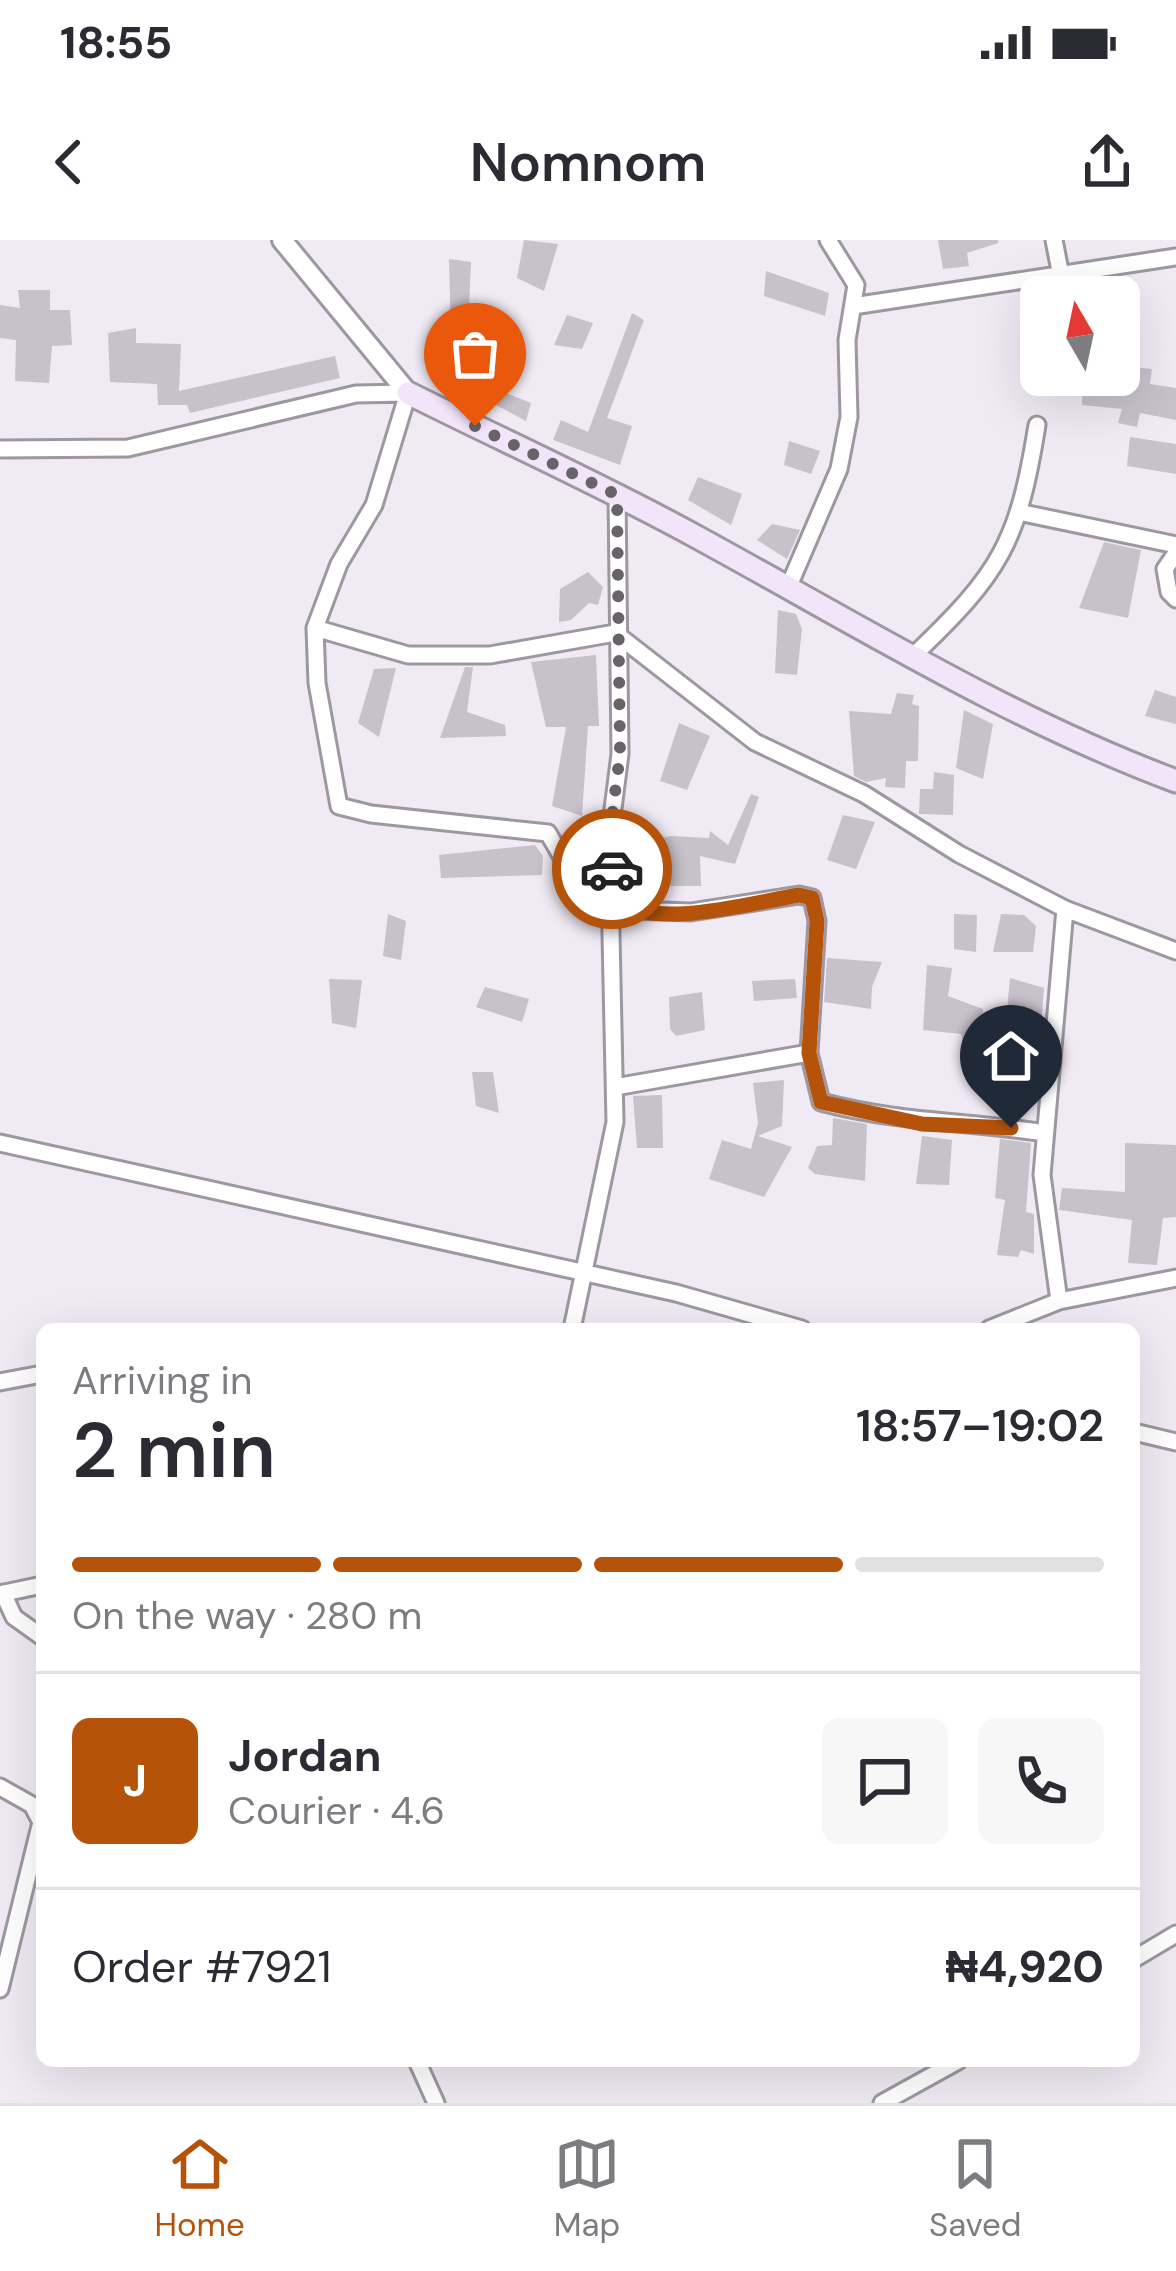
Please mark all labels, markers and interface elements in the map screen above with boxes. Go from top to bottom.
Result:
text: 18:55 [60,13,172,72]
text: Nomnom [470,127,706,198]
icon: back [36,129,102,195]
icon: share [1074,129,1140,195]
north arrow [1020,276,1140,396]
map controls [1020,276,1140,396]
pin [424,303,526,426]
icon: bag [442,321,508,387]
courier [552,809,672,929]
icon: car [579,836,645,902]
pin [960,1005,1062,1128]
icon: home [978,1023,1044,1089]
text: Arriving in [72,1355,252,1406]
text: 18:57–19:02 [856,1396,1104,1455]
text: 2 min [72,1400,276,1501]
text: On the way · 280 m [72,1590,422,1641]
button: chat [822,1718,948,1844]
button: phone [978,1718,1104,1844]
text: Jordan [228,1726,381,1785]
text: J [123,1751,147,1810]
text: Courier · 4.6 [228,1785,445,1836]
text: Order #7921 [72,1937,332,1996]
text: ₦4,920 [945,1937,1104,1996]
tab: Home [154,2131,245,2246]
tab: Map [554,2131,620,2246]
tab: Saved [929,2131,1022,2246]

